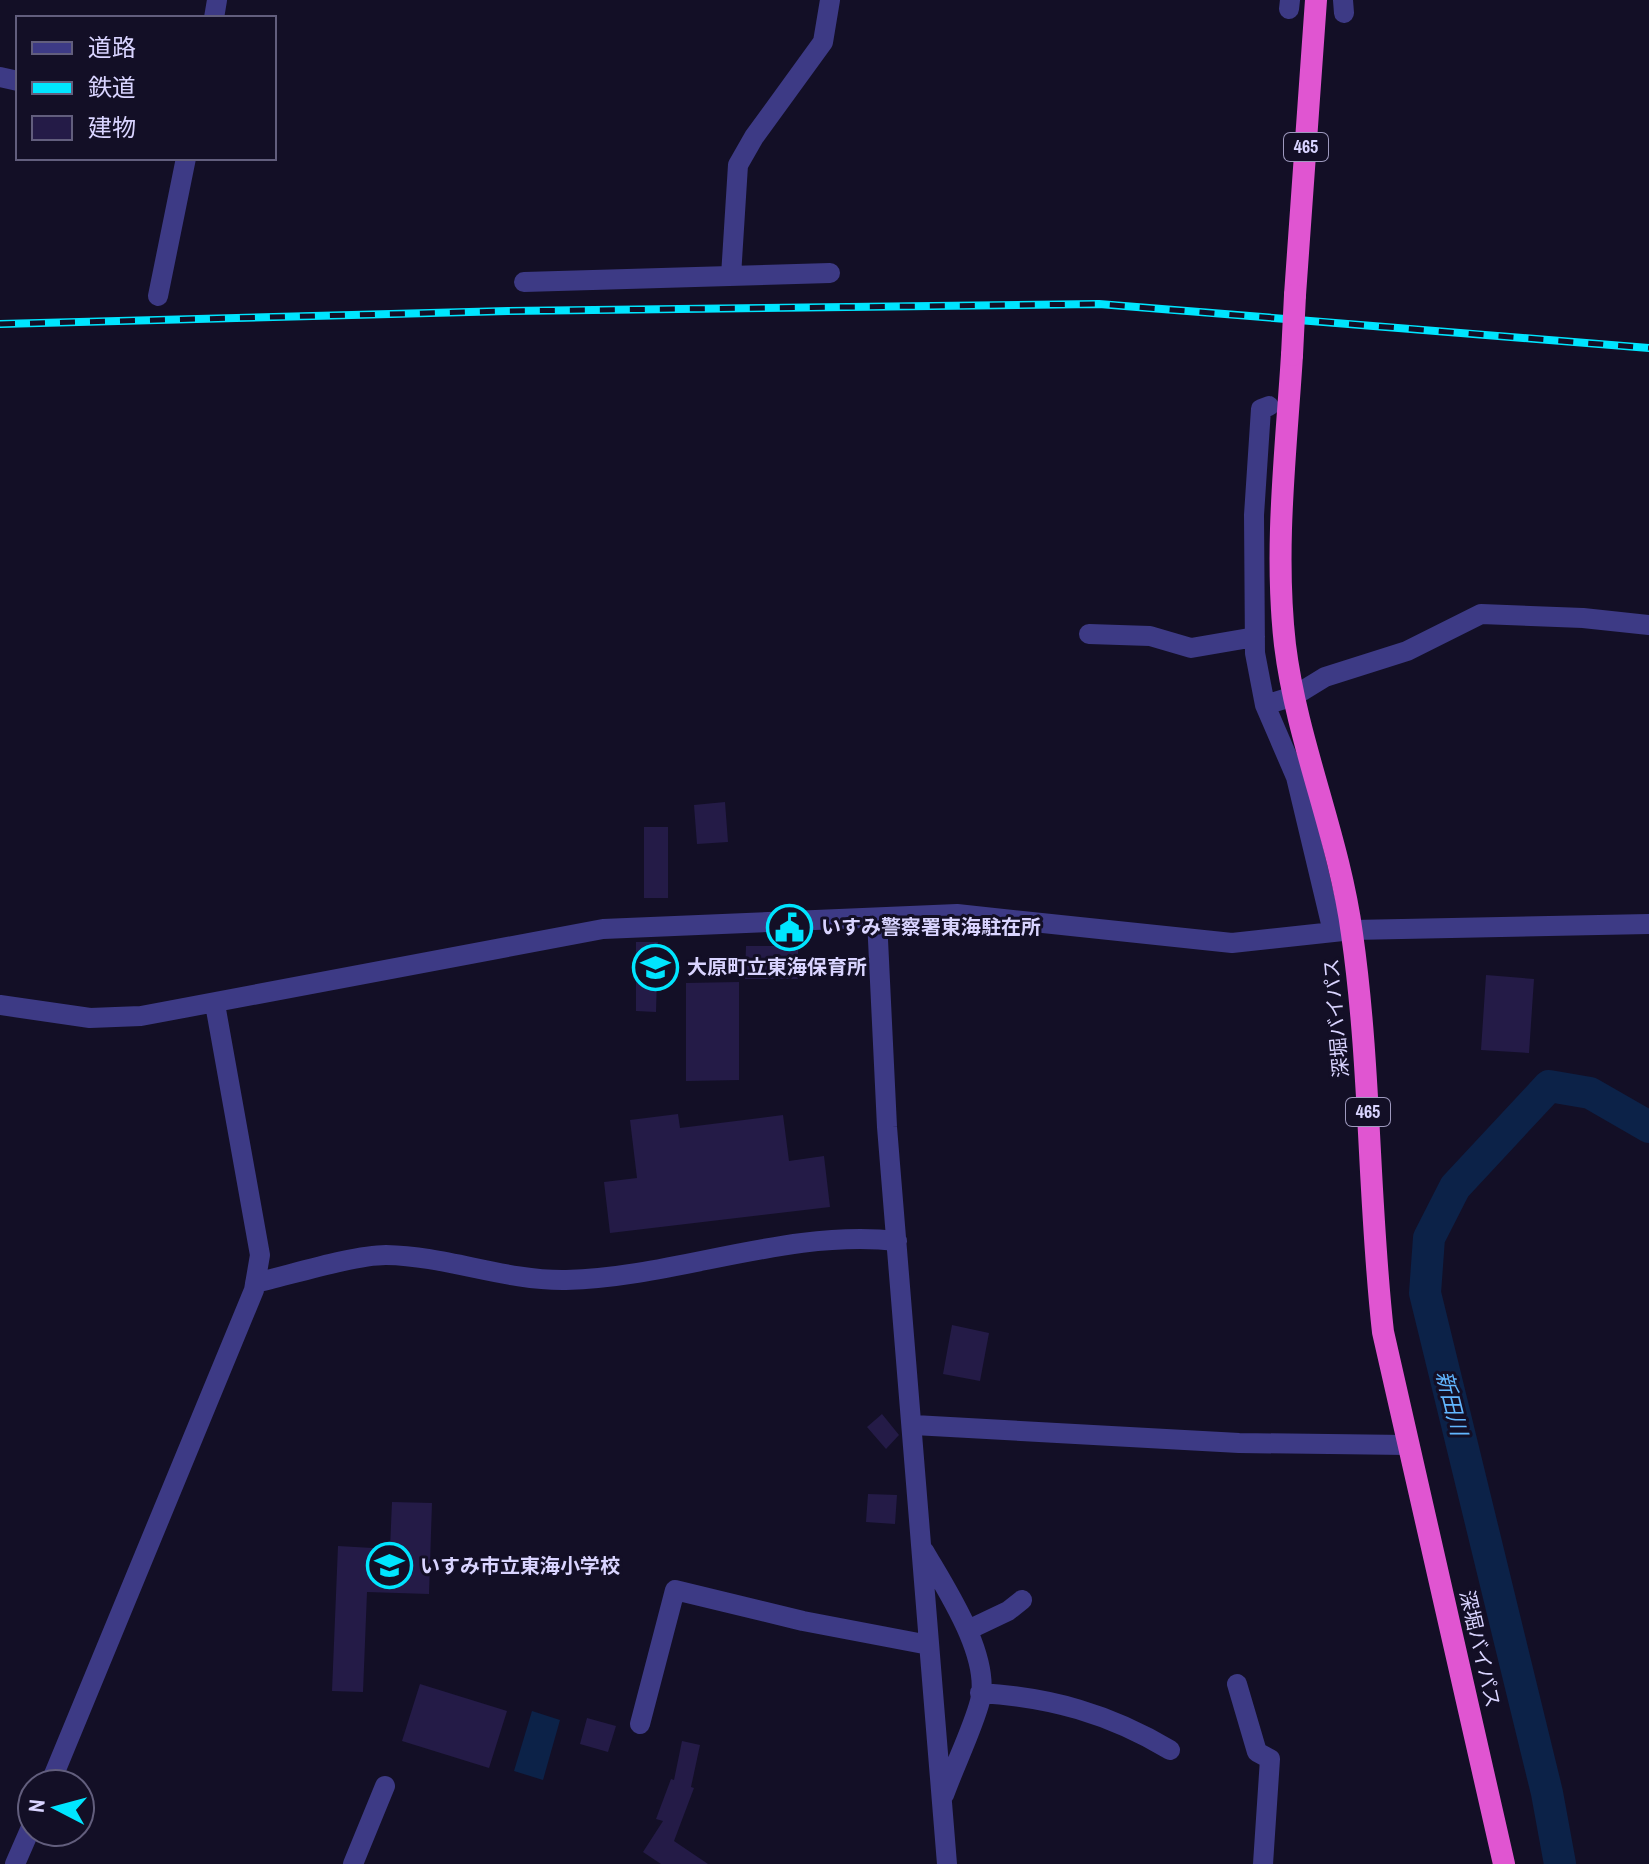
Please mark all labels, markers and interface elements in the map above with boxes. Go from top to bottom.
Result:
legend [16,16,276,160]
text: 道路 [88,31,136,63]
text: 鉄道 [88,71,136,103]
text: 建物 [88,111,136,143]
road number: 465 [1284,133,1328,161]
public building icon: いすみ警察署東海駐在所 [766,903,814,951]
place label: いすみ警察署東海駐在所 [821,913,1041,940]
school or university icon: 大原町立東海保育所 [632,943,680,991]
place label: 大原町立東海保育所 [687,953,867,980]
street label: 深堀バイパス [1317,957,1354,1079]
road number: 465 [1346,1098,1390,1126]
water label: 新田川 [1429,1367,1475,1441]
school or university icon: いすみ市立東海小学校 [365,1542,413,1590]
place label: いすみ市立東海小学校 [420,1552,620,1579]
street label: 深堀バイパス [1454,1588,1507,1710]
north arrow [16,1768,96,1848]
text: N [21,1798,52,1814]

